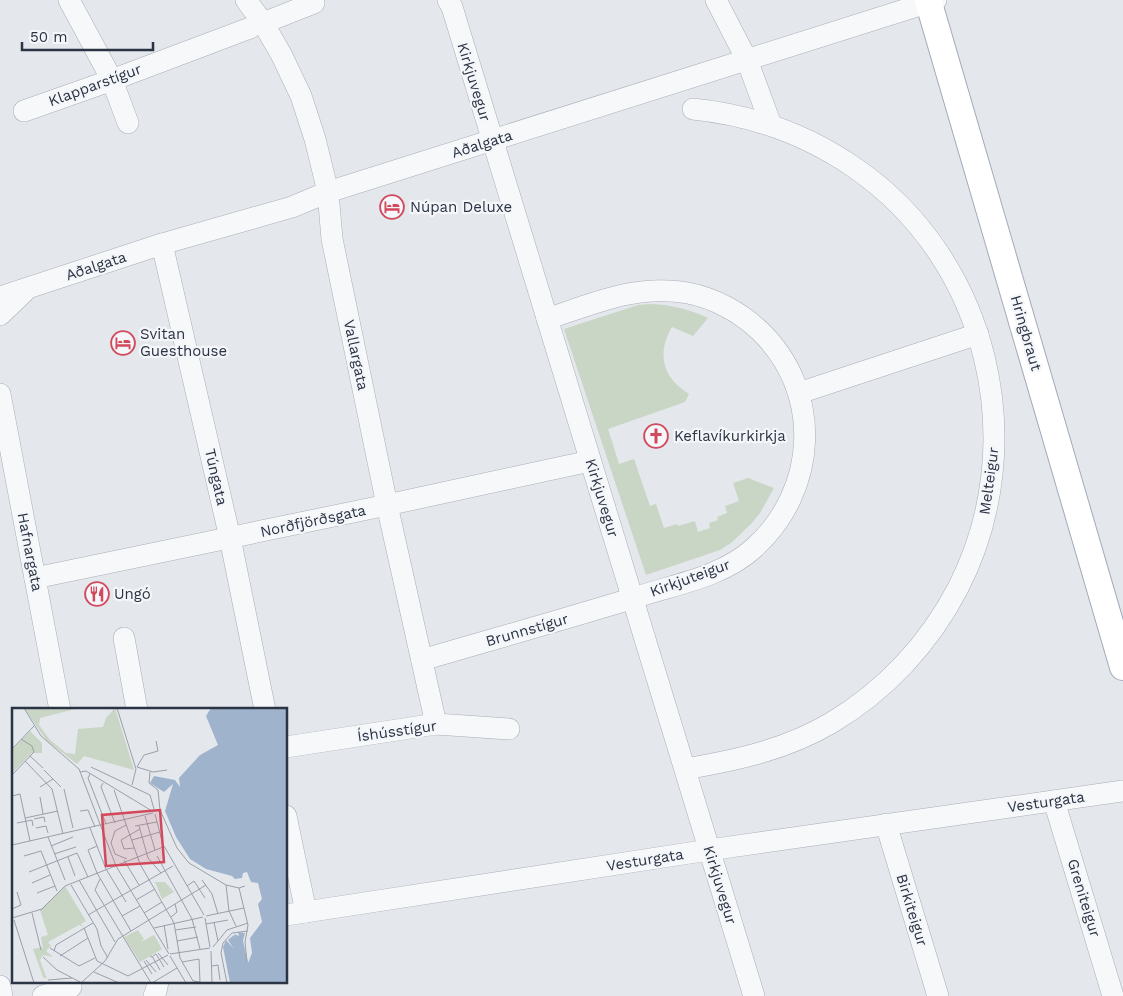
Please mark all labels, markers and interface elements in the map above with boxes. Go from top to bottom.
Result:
scale bar [22,20,154,52]
text: 50 m [30,28,67,46]
street label: Kirkjuvegur [453,40,495,124]
street label: Klapparstígur [46,60,144,110]
street label: Aðalgata [449,126,515,162]
hotel icon: Núpan Deluxe [379,194,405,220]
place label: Núpan Deluxe [410,198,512,216]
street label: Aðalgata [63,248,129,284]
street label: Hringbraut [1007,293,1046,373]
street label: Vallargata [340,318,372,392]
place label: Svitan Guesthouse [140,325,227,360]
hotel icon: Svitan Guesthouse [110,330,136,356]
church icon: Keflavíkurkirkja [643,423,669,449]
place label: Keflavíkurkirkja [674,427,786,445]
street label: Melteigur [975,446,1003,516]
street label: Túngata [201,447,231,508]
street label: Kirkjuvegur [581,456,623,540]
street label: Norðfjörðsgata [258,501,368,541]
street label: Hafnargata [14,511,47,593]
street label: Kirkjuteigur [647,555,733,601]
restaurant icon: Ungó [84,581,110,607]
place label: Ungó [114,585,151,603]
street label: Brunnstígur [484,610,570,650]
inset map [12,708,288,984]
street label: Íshússtígur [356,717,438,745]
street label: Vesturgata [1006,788,1086,816]
street label: Kirkjuvegur [699,843,741,927]
street label: Vesturgata [605,845,685,875]
street label: Greniteigur [1064,857,1104,939]
street label: Birkiteigur [892,872,932,948]

